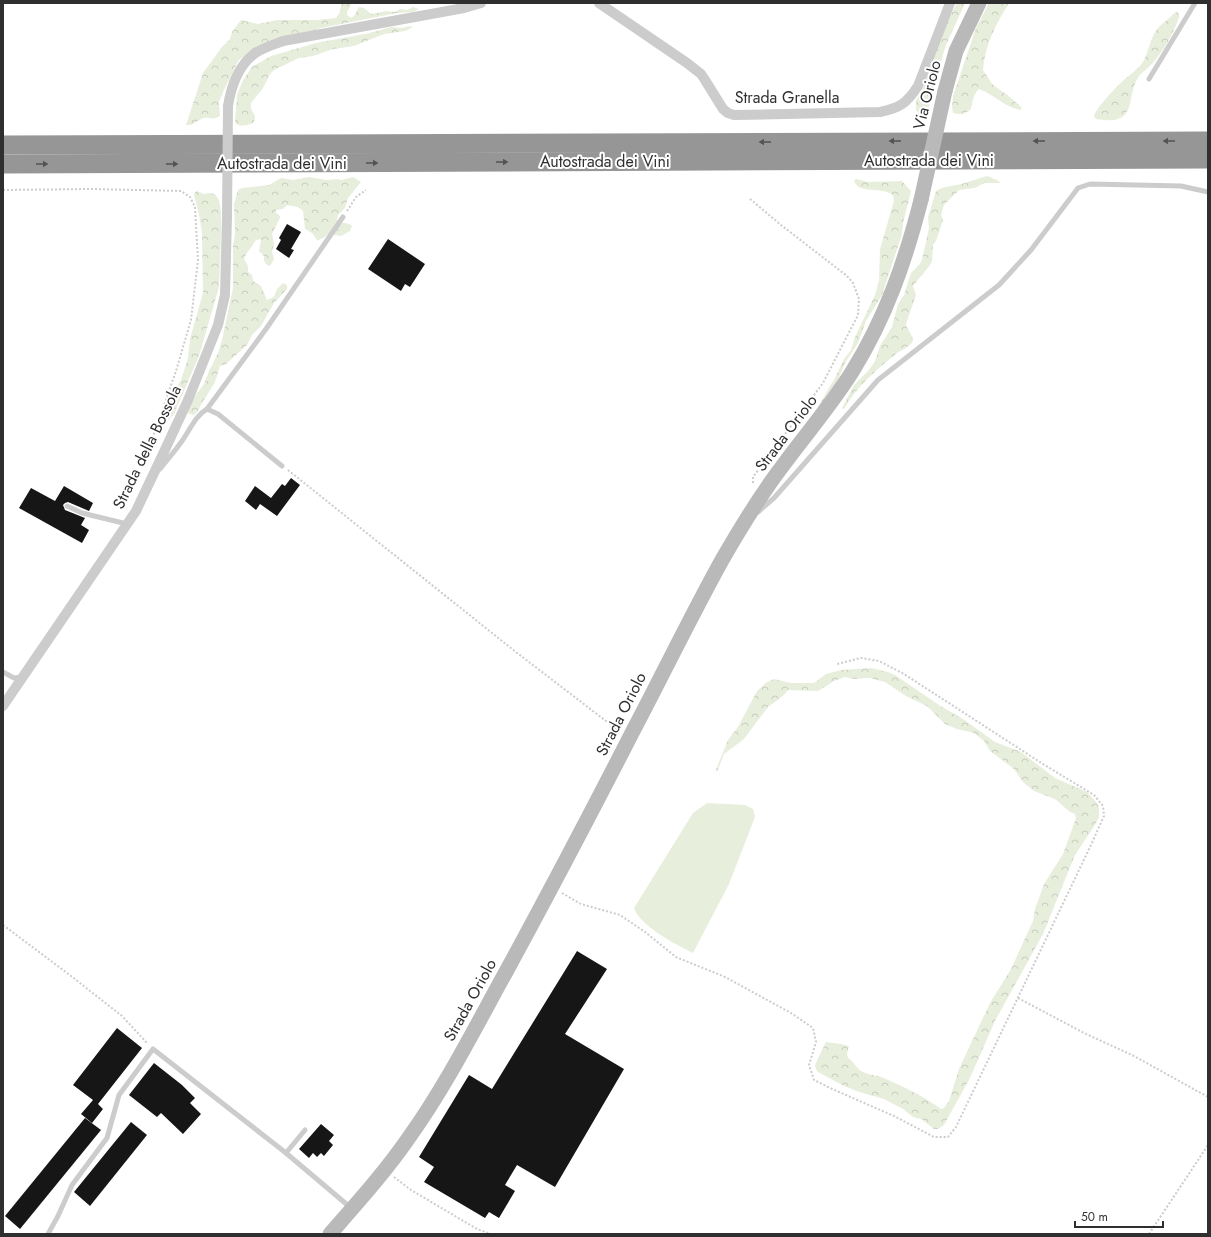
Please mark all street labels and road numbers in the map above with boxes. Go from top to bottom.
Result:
street label: Via Oriolo [907,58,947,132]
street label: Strada Granella [735,86,839,109]
street label: Autostrada dei Vini [864,149,994,172]
street label: Autostrada dei Vini [540,150,670,173]
street label: Autostrada dei Vini [217,152,347,175]
street label: Strada della Bossola [107,381,187,513]
street label: Strada Oriolo [749,390,823,476]
street label: Strada Oriolo [590,668,652,760]
street label: Strada Oriolo [438,954,502,1045]

